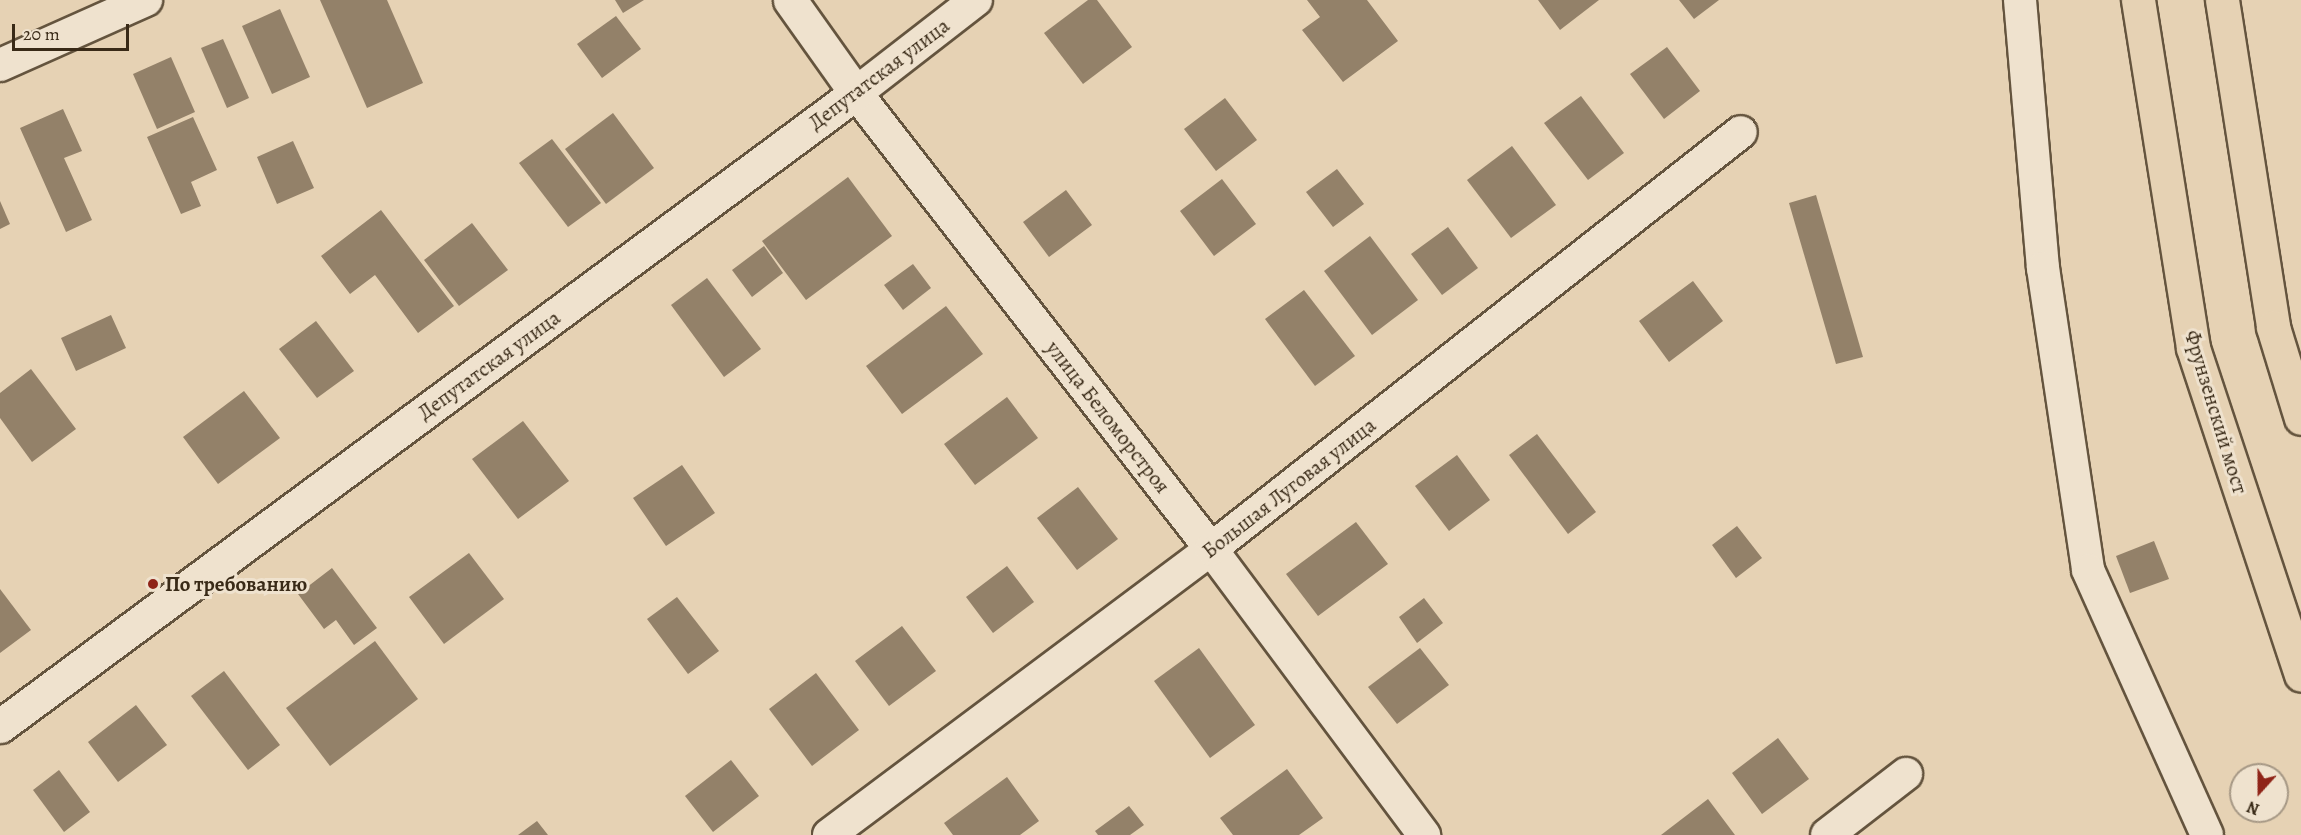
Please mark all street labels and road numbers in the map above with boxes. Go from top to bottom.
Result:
street label: Депутатская улица [804,13,954,135]
street label: Депутатская улица [413,305,565,425]
street label: Фрунзенский мост [2179,327,2253,497]
street label: улица Беломорстроя [1041,336,1175,498]
street label: Большая Луговая улица [1197,412,1381,564]

